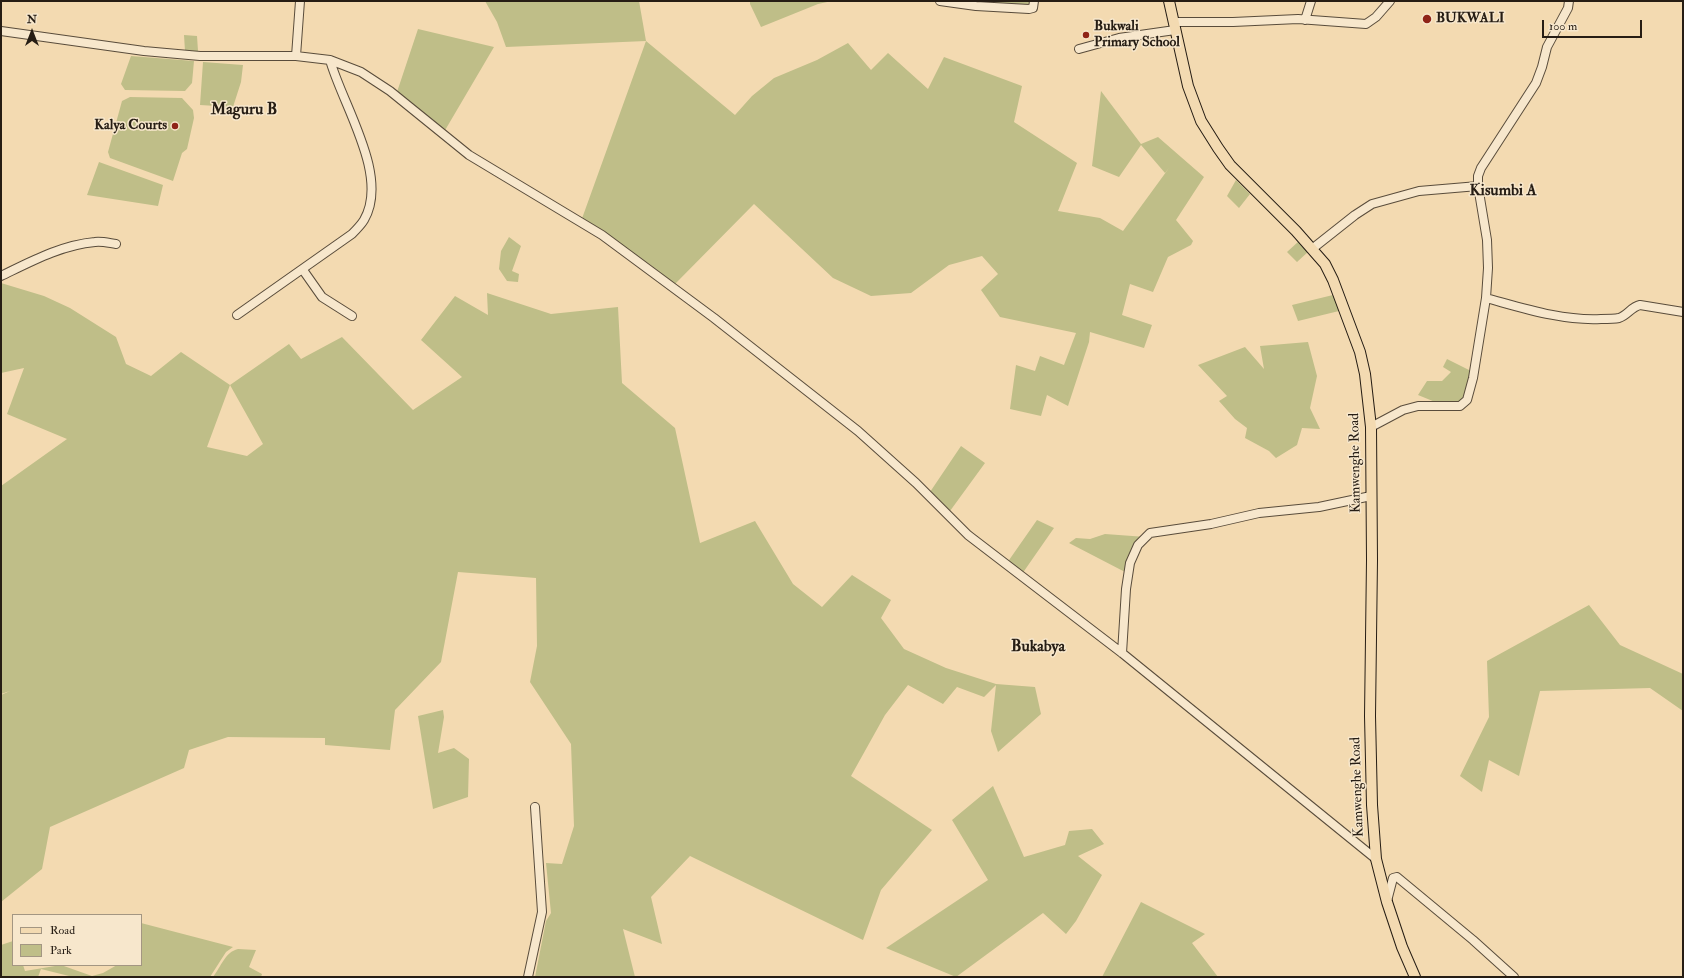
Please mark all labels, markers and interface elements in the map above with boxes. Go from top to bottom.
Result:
place label: BUKWALI [1436,11,1505,27]
north arrow [12,12,52,52]
scale bar [1544,12,1644,38]
text: N [27,13,37,26]
marker: BUKWALI [1421,13,1433,25]
place label: Bukwali Primary School [1094,19,1180,52]
text: 100 m [1549,19,1577,34]
marker: Bukwali Primary School [1081,30,1091,40]
district label: Maguru B [211,101,277,121]
place label: Kalya Courts [94,118,167,134]
marker: Kalya Courts [170,121,180,131]
district label: Kisumbi A [1469,182,1537,202]
street label: Kamwenghe Road [1347,413,1365,513]
district label: Bukabya [1011,638,1065,658]
street label: Kamwenghe Road [1348,737,1368,837]
legend [12,914,142,966]
text: Road [50,923,75,938]
text: Park [50,943,72,958]

